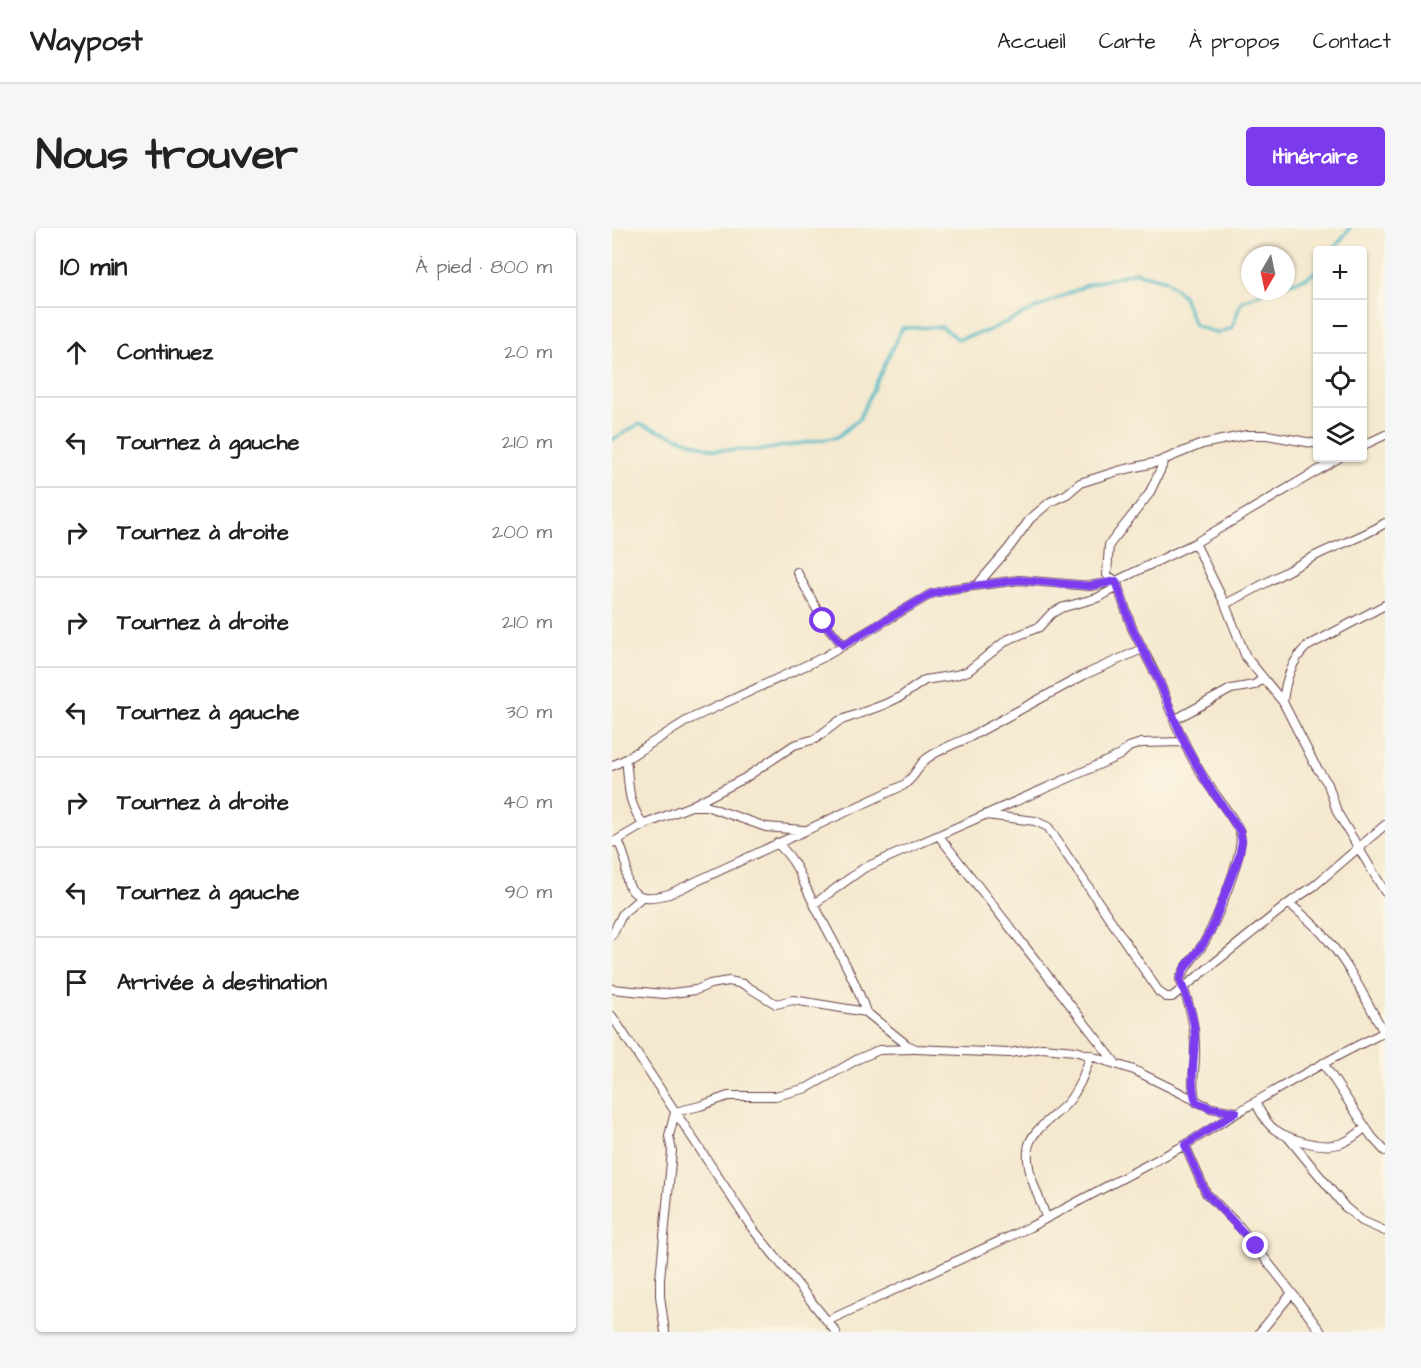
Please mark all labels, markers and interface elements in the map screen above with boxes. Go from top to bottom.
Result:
text: Waypost [30,22,143,61]
text: Accueil [997,27,1066,56]
text: Carte [1099,27,1156,56]
text: À propos [1189,27,1280,56]
text: Contact [1313,27,1391,56]
text: Nous trouver [36,127,298,185]
button: Itinéraire [1246,127,1385,186]
north arrow [1241,246,1295,300]
map controls [1313,246,1367,462]
button: + [1313,246,1367,300]
text: 10 min [60,249,127,285]
text: À pied · 800 m [415,253,552,281]
button: − [1313,300,1367,354]
icon: ahead [60,336,93,369]
text: Continuez [117,337,213,368]
text: 20 m [504,338,552,366]
button: locate [1313,354,1367,408]
button: layers [1313,408,1367,462]
icon: left [60,426,93,459]
text: Tournez à gauche [117,427,299,458]
text: 210 m [502,428,552,456]
icon: right [60,516,93,549]
text: Tournez à droite [117,517,289,548]
text: 200 m [492,518,552,546]
icon: right [60,606,93,639]
text: Tournez à droite [117,607,289,638]
route start [809,607,835,633]
text: 210 m [502,608,552,636]
icon: left [60,696,93,729]
text: Tournez à gauche [117,697,299,728]
text: 30 m [506,698,552,726]
icon: right [60,786,93,819]
text: Tournez à droite [117,787,289,818]
text: 40 m [502,788,552,816]
icon: left [60,876,93,909]
text: Tournez à gauche [117,877,299,908]
text: 90 m [504,878,552,906]
icon: arrive [60,966,93,999]
text: Arrivée à destination [117,967,327,998]
route end [1242,1232,1268,1258]

